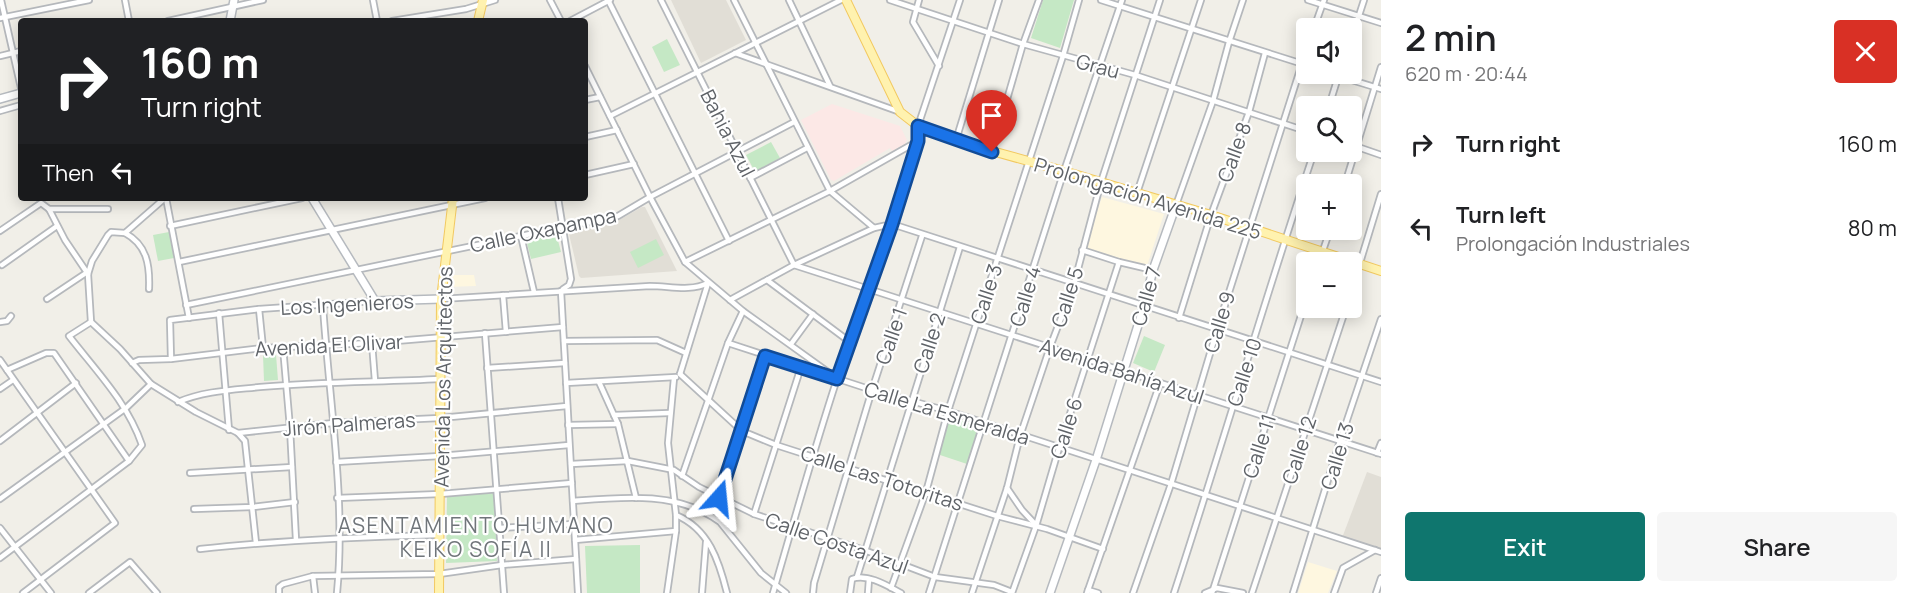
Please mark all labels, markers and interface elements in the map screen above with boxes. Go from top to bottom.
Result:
text: 2 min [1405,13,1497,62]
map controls [1296,18,1362,318]
button: sound [1296,18,1362,84]
button: close [1834,20,1897,83]
text: 160 m [141,33,259,91]
icon: right [42,42,120,120]
street label: Grau [1073,47,1123,85]
text: 620 m · 20:44 [1405,60,1528,87]
street label: Bahia Azul [694,85,762,181]
text: Turn right [141,88,262,125]
pin [966,90,1017,152]
button: search [1296,96,1362,162]
icon: arrive [975,99,1008,132]
street label: Calle 8 [1211,118,1257,186]
icon: right [1405,128,1438,161]
text: Turn right [1456,129,1561,159]
text: 160 m [1838,129,1897,159]
street label: Prolongación Avenida 225 [1031,151,1265,245]
icon: left [106,156,139,189]
text: Then [42,158,94,188]
button: + [1296,174,1362,240]
text: Turn left [1456,200,1546,230]
street label: Calle Oxapampa [467,201,619,259]
icon: left [1405,212,1438,245]
text: 80 m [1848,213,1897,243]
text: Prolongación Industriales [1456,230,1690,257]
button: − [1296,252,1362,318]
street label: Calle 3 [964,261,1008,327]
street label: Calle 4 [1003,262,1047,330]
street label: Calle 5 [1045,263,1089,331]
street label: Calle 7 [1125,263,1167,329]
street label: Avenida Los Arquitectos [428,266,458,488]
street label: Los Ingenieros [280,287,414,321]
street label: Calle 9 [1197,288,1241,356]
street label: Calle 1 [869,304,913,368]
street label: Calle 2 [907,309,951,377]
street label: Avenida El Olivar [254,328,404,362]
street label: Avenida Bahía Azul [1036,332,1208,410]
street label: Calle 10 [1220,334,1268,410]
street label: Calle La Esmeralda [861,375,1033,451]
street label: Calle 6 [1043,394,1089,462]
street label: Jirón Palmeras [282,406,416,442]
street label: Calle 11 [1236,410,1282,482]
street label: Calle 12 [1275,413,1323,487]
street label: Calle 13 [1314,419,1360,493]
street label: Calle Las Totoritas [797,439,967,517]
position arrow [687,466,751,530]
street label: Calle Costa Azul [762,506,912,580]
district label: ASENTAMIENTO HUMANO KEIKO SOFÍA II [338,511,614,563]
button: Exit [1405,512,1645,581]
button: Share [1657,512,1897,581]

